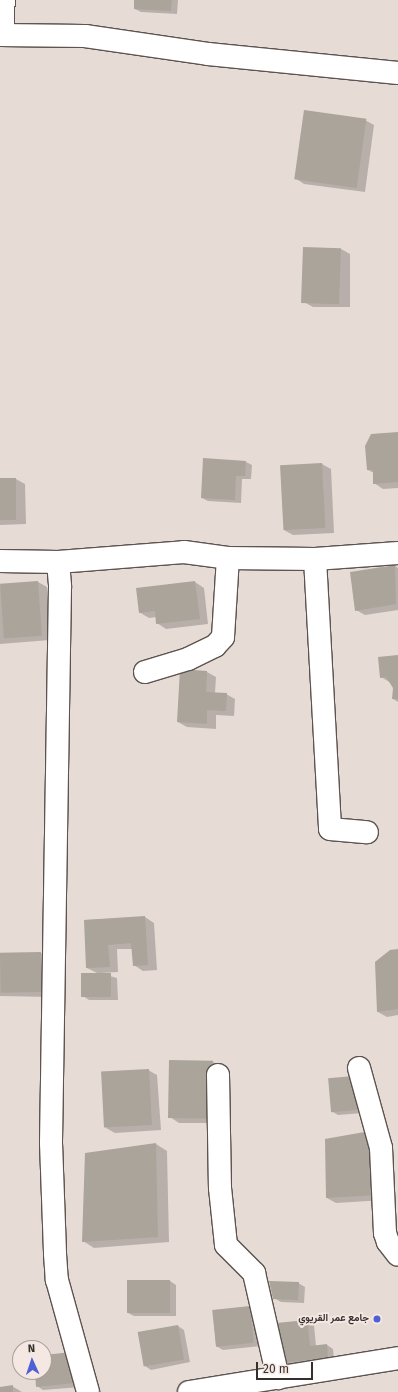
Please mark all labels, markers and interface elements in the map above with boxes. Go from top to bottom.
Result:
place label: جامع عمر القريوي [298,1313,369,1325]
marker: جامع عمر القريوي [372,1314,382,1324]
north arrow [12,1340,52,1380]
text: N [27,1342,35,1355]
scale bar [258,1354,315,1380]
text: 20 m [263,1362,289,1376]

